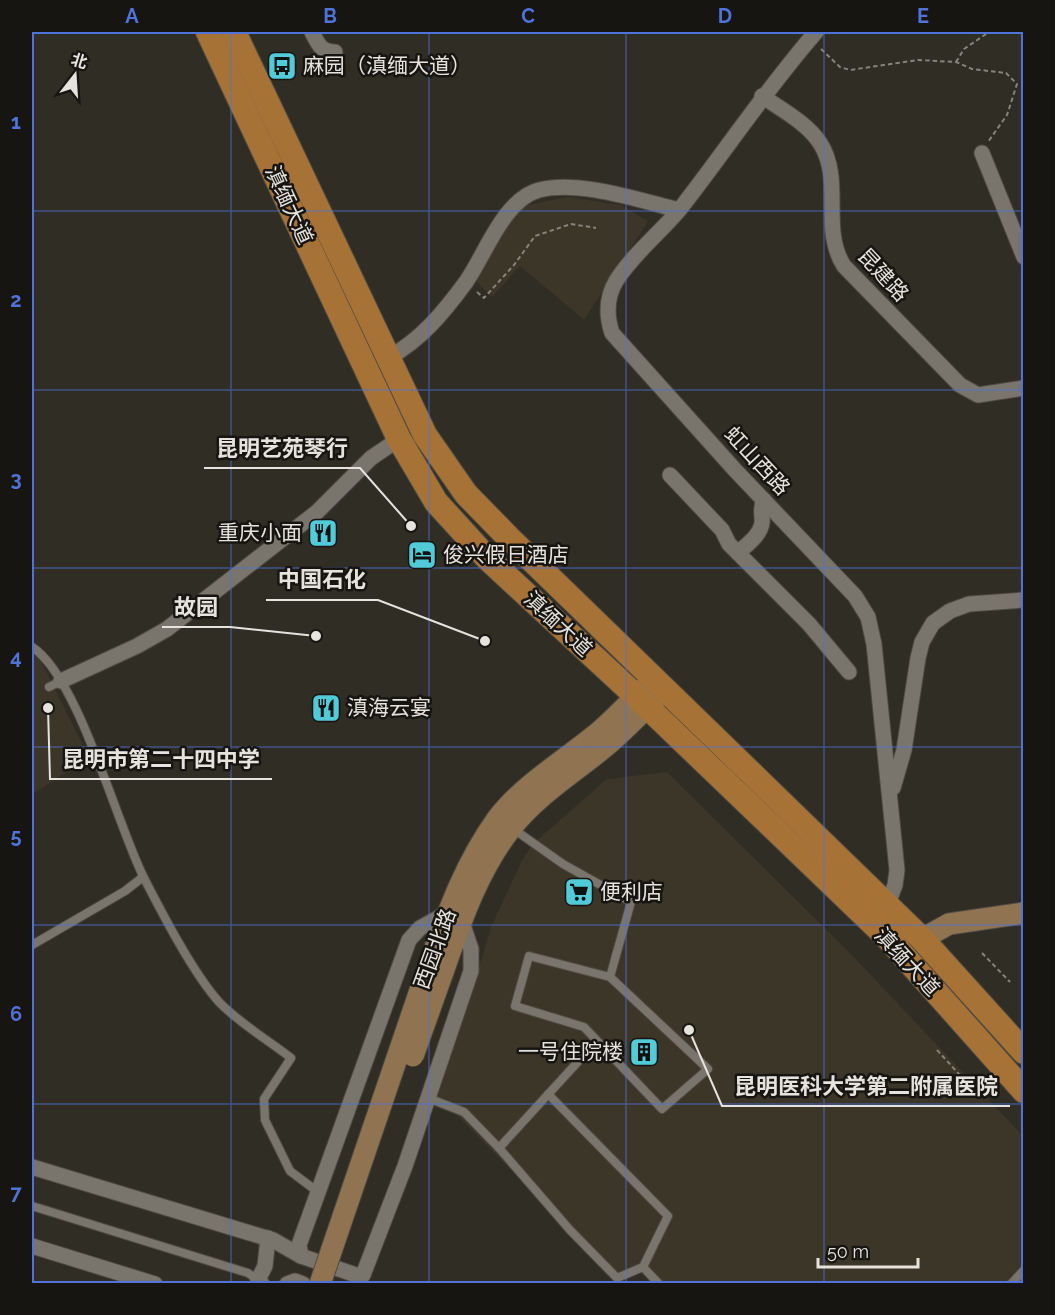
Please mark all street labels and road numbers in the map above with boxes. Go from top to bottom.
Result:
street label: 滇缅大道 [260,161,319,248]
street label: 昆建路 [853,243,914,306]
street label: 虹山西路 [720,421,795,500]
street label: 滇缅大道 [519,586,598,661]
street label: 西园北路 [408,905,461,993]
street label: 滇缅大道 [870,922,945,1001]

